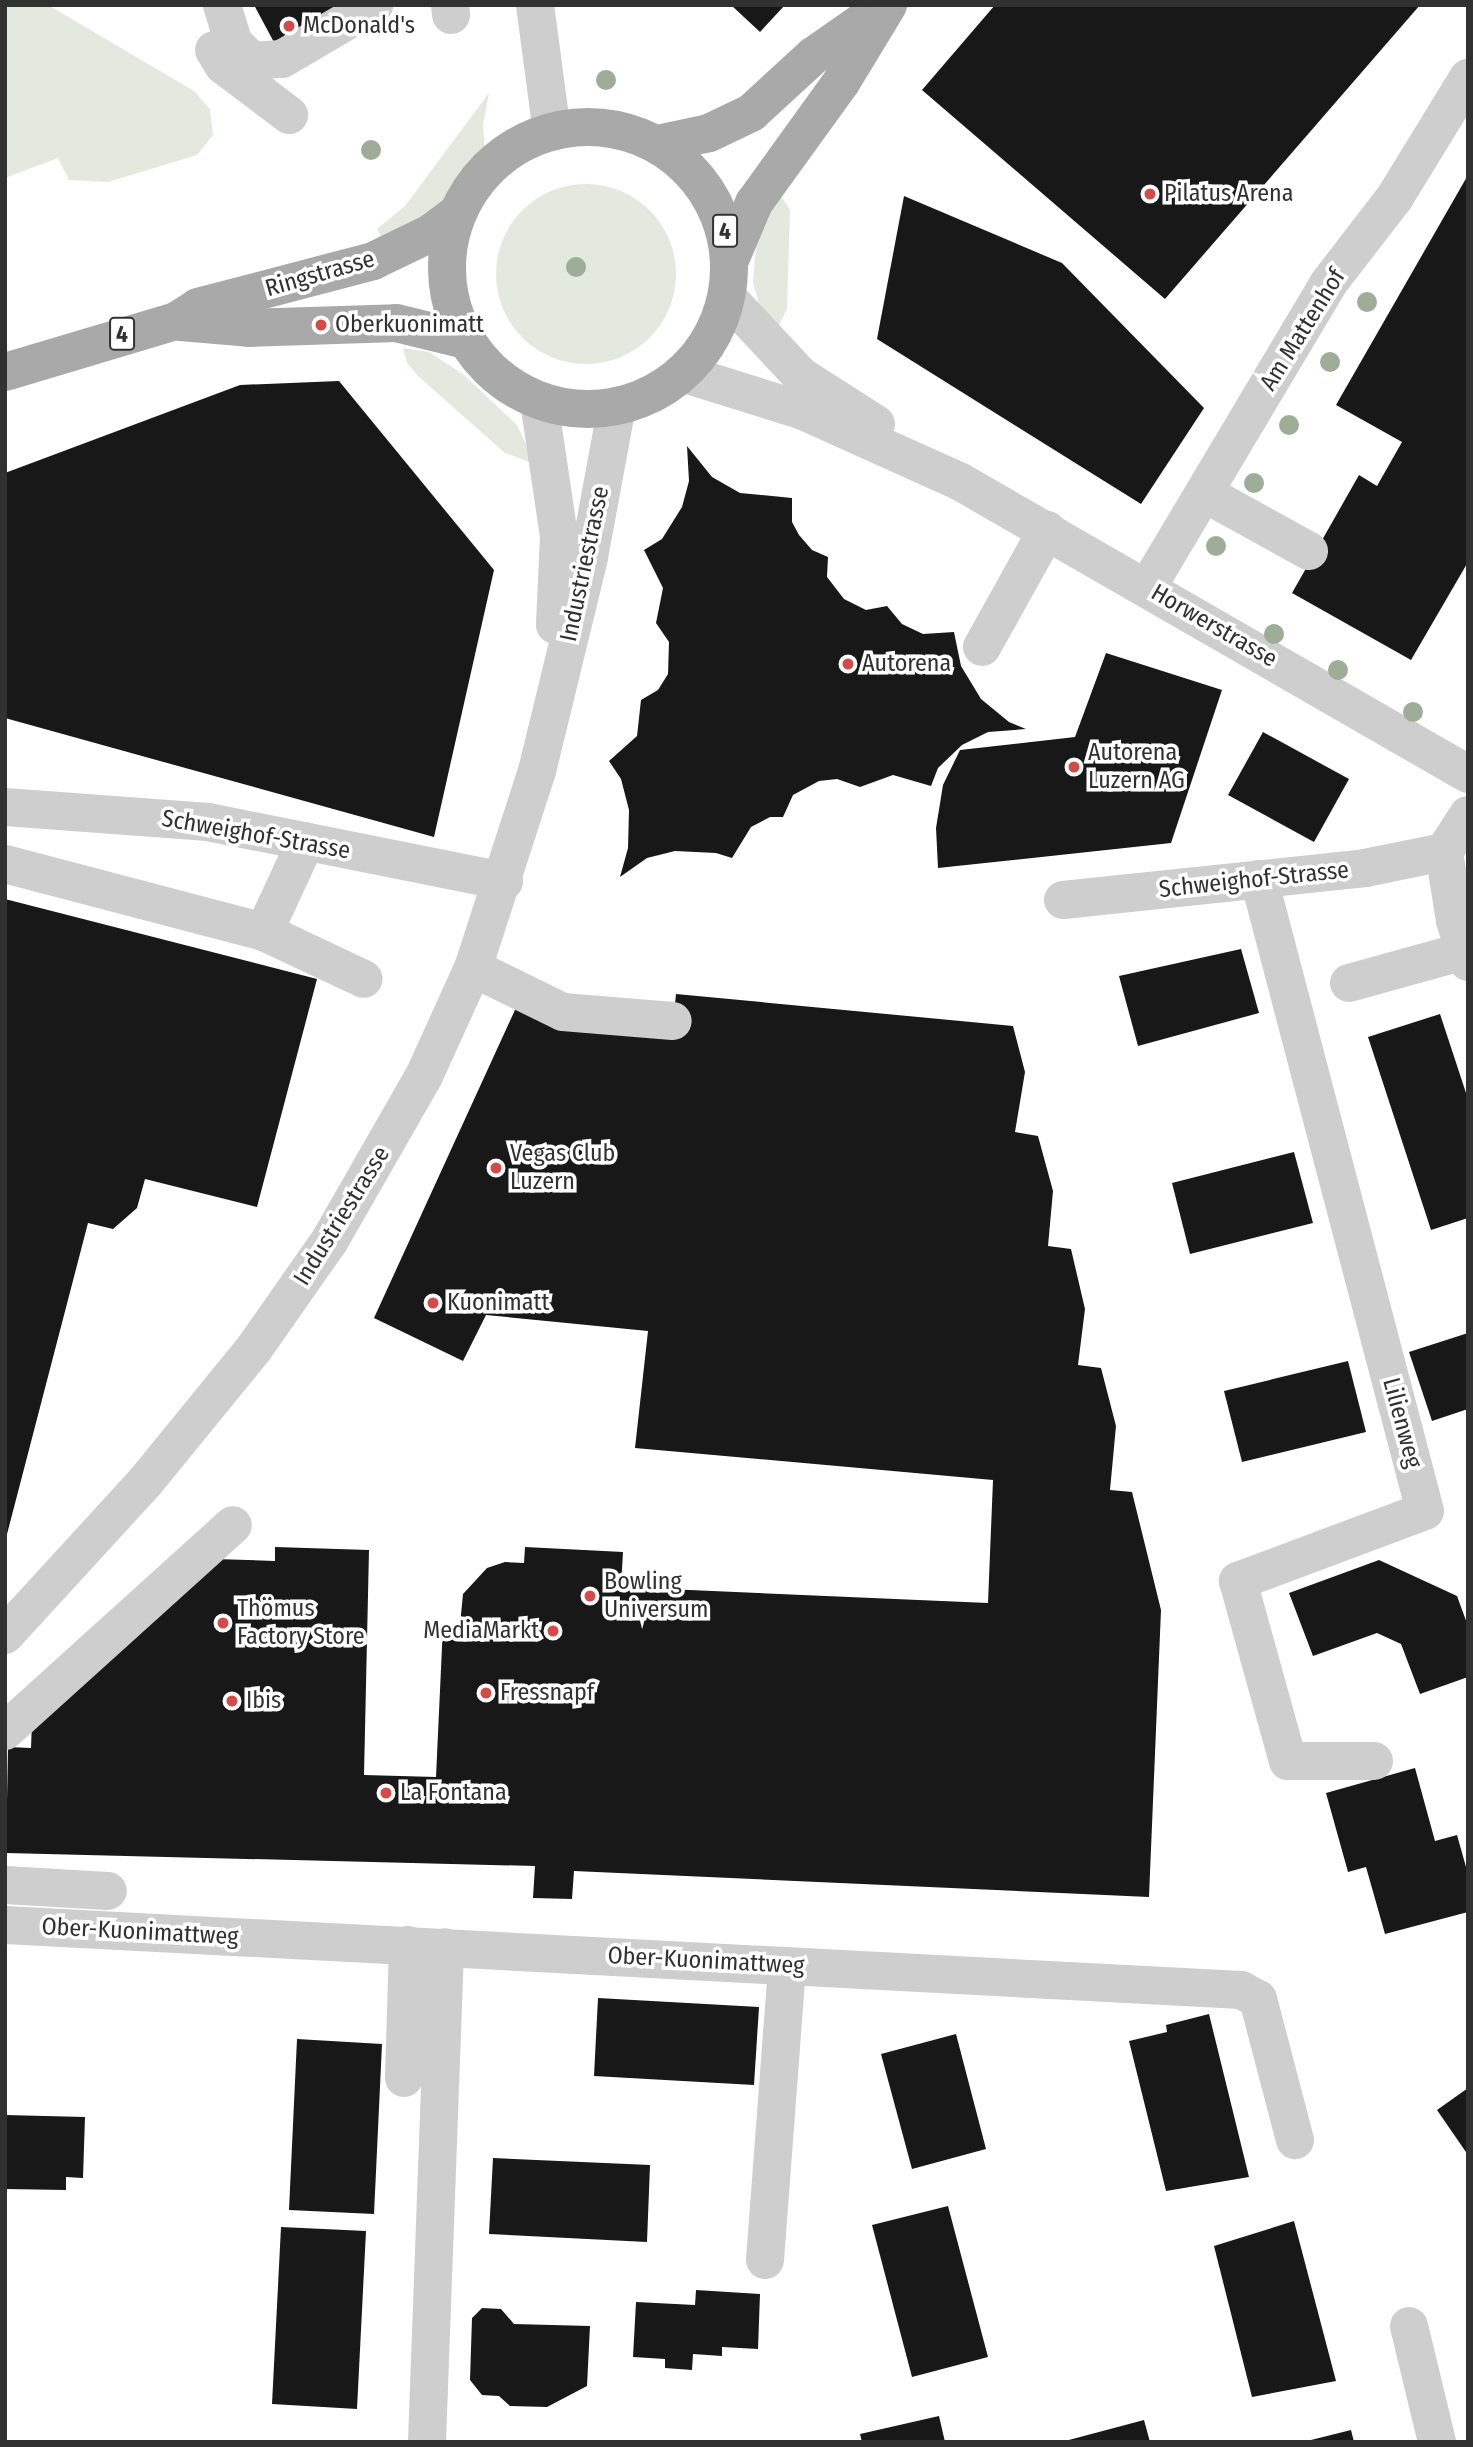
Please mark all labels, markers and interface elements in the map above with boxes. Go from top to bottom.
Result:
place label: McDonald's [303,12,415,40]
marker: McDonald's [281,18,297,34]
place label: Pilatus Arena [1164,180,1293,208]
marker: Pilatus Arena [1142,186,1158,202]
road number: 4 [711,212,739,250]
street label: Ringstrasse [262,245,378,303]
street label: Am Mattenhof [1254,264,1352,396]
place label: Oberkuonimatt [335,311,484,339]
road number: 4 [108,314,136,354]
marker: Oberkuonimatt [313,317,329,333]
street label: Industriestrasse [554,484,616,644]
street label: Horwerstrasse [1146,578,1282,674]
place label: Autorena [862,650,951,678]
marker: Autorena [840,656,856,672]
place label: Autorena Luzern AG [1088,739,1185,795]
marker: Autorena Luzern AG [1066,759,1082,775]
street label: Schweighof-Strasse [160,804,352,866]
street label: Schweighof-Strasse [1158,856,1350,904]
place label: Vegas Club Luzern [510,1140,615,1196]
street label: Industriestrasse [288,1141,396,1291]
marker: Vegas Club Luzern [488,1160,504,1176]
place label: Kuonimatt [447,1289,549,1317]
marker: Kuonimatt [425,1295,441,1311]
street label: Lilienweg [1376,1375,1428,1471]
place label: Bowling Universum [604,1568,709,1624]
marker: Bowling Universum [582,1588,598,1604]
place label: Thömus Factory Store [237,1595,365,1651]
marker: Thömus Factory Store [215,1615,231,1631]
place label: MediaMarkt [423,1617,539,1645]
marker: MediaMarkt [545,1623,561,1639]
place label: Fressnapf [500,1679,594,1707]
marker: Fressnapf [478,1685,494,1701]
place label: Ibis [246,1687,281,1715]
marker: Ibis [224,1693,240,1709]
place label: La Fontana [400,1779,507,1807]
marker: La Fontana [378,1785,394,1801]
street label: Ober-Kuonimattweg [41,1912,239,1952]
street label: Ober-Kuonimattweg [607,1941,805,1981]

